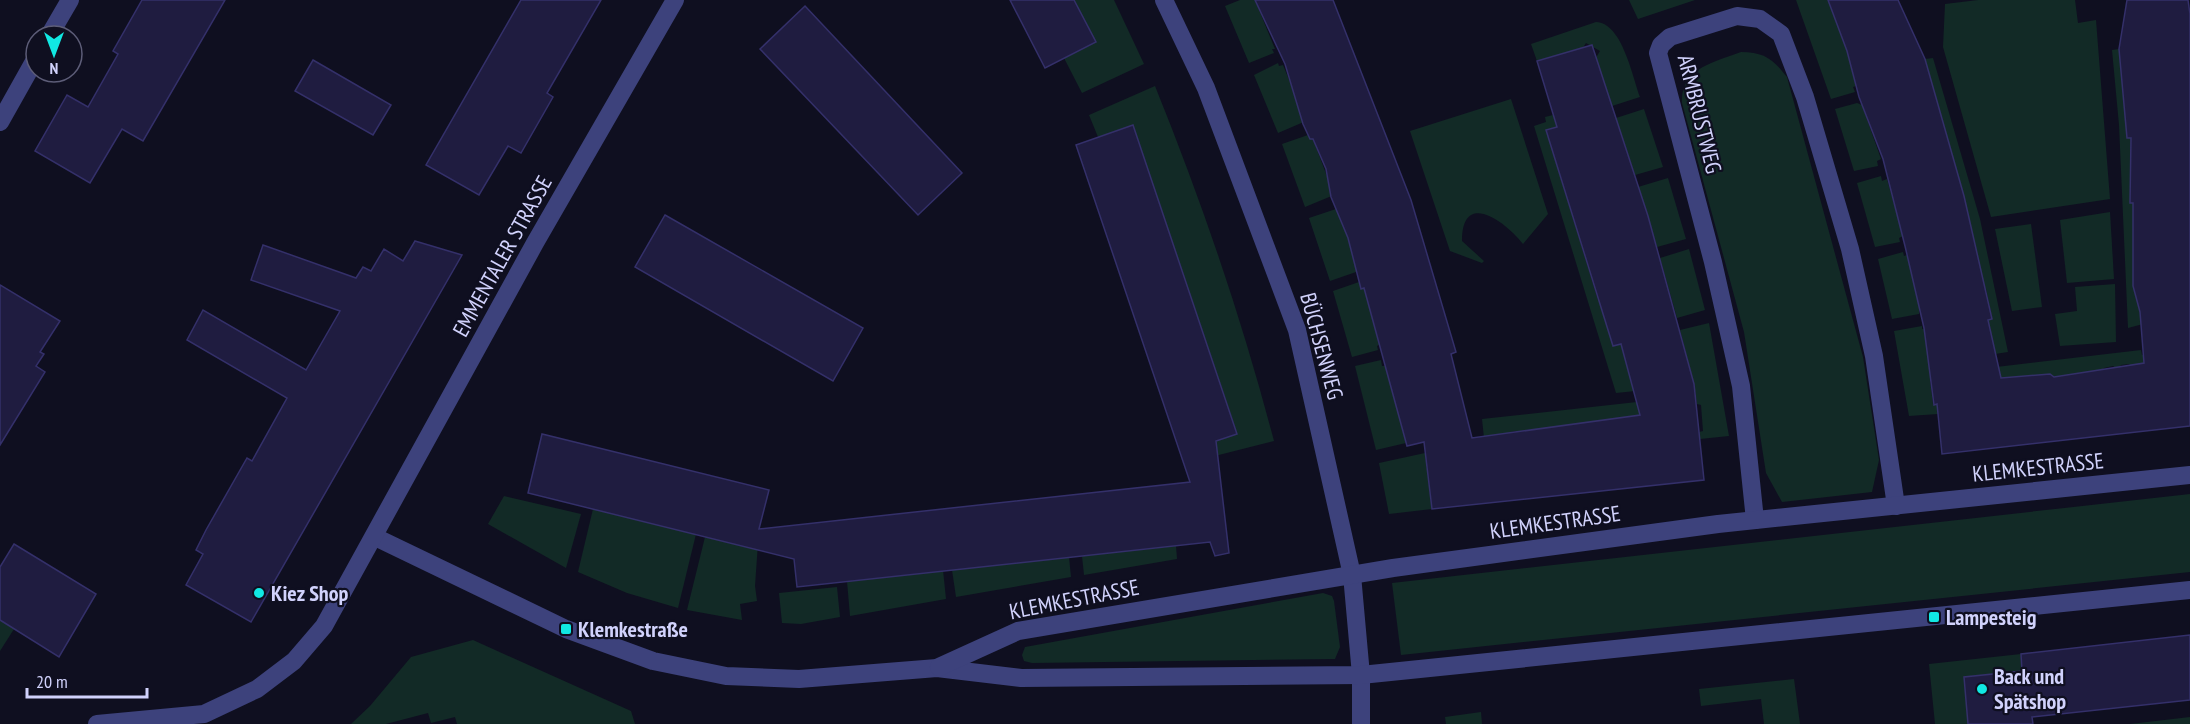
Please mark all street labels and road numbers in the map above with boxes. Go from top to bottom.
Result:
street label: ARMBRUSTWEG [1672,52,1728,176]
street label: EMMENTALER STRASSE [446,171,558,341]
street label: BÜCHSENWEG [1294,290,1350,402]
street label: KLEMKESTRASSE [1971,446,2105,488]
street label: KLEMKESTRASSE [1488,499,1622,545]
street label: KLEMKESTRASSE [1007,573,1141,625]

